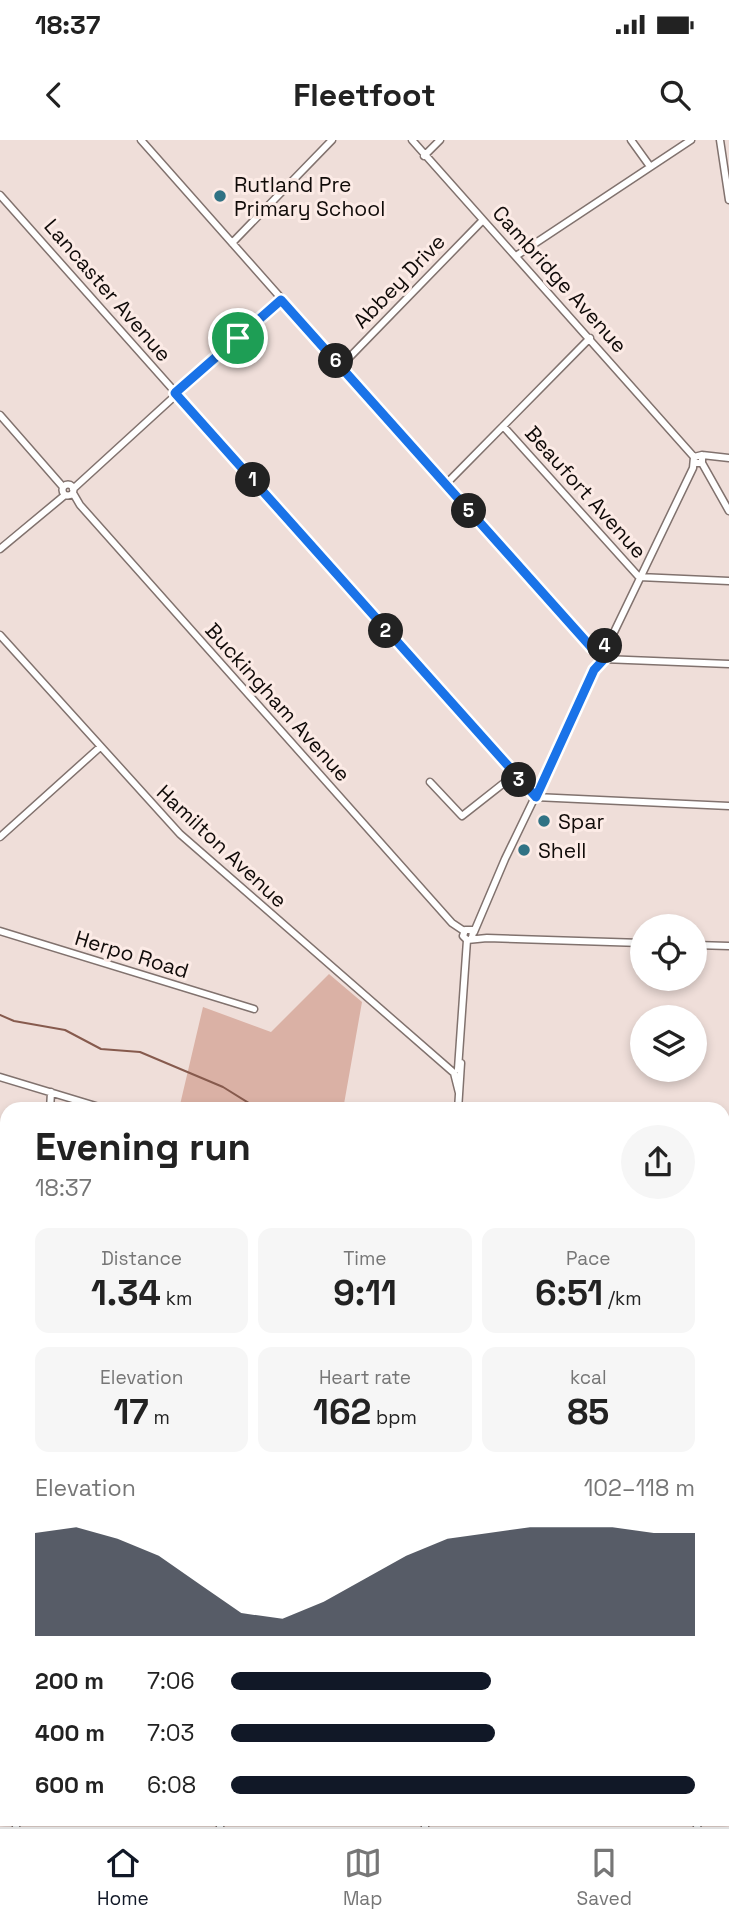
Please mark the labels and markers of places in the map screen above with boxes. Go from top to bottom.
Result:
place label: Rutland Pre Primary School [234,171,385,222]
marker: Rutland Pre Primary School [212,188,228,204]
pin [208,308,268,368]
pin: 6 [318,344,354,378]
pin: 1 [236,462,270,498]
pin: 5 [452,494,486,528]
pin: 2 [368,614,404,648]
pin: 4 [588,629,622,664]
pin: 3 [502,762,536,798]
place label: Spar [558,808,604,835]
marker: Spar [536,813,552,829]
place label: Shell [538,837,586,864]
marker: Shell [516,842,532,858]

